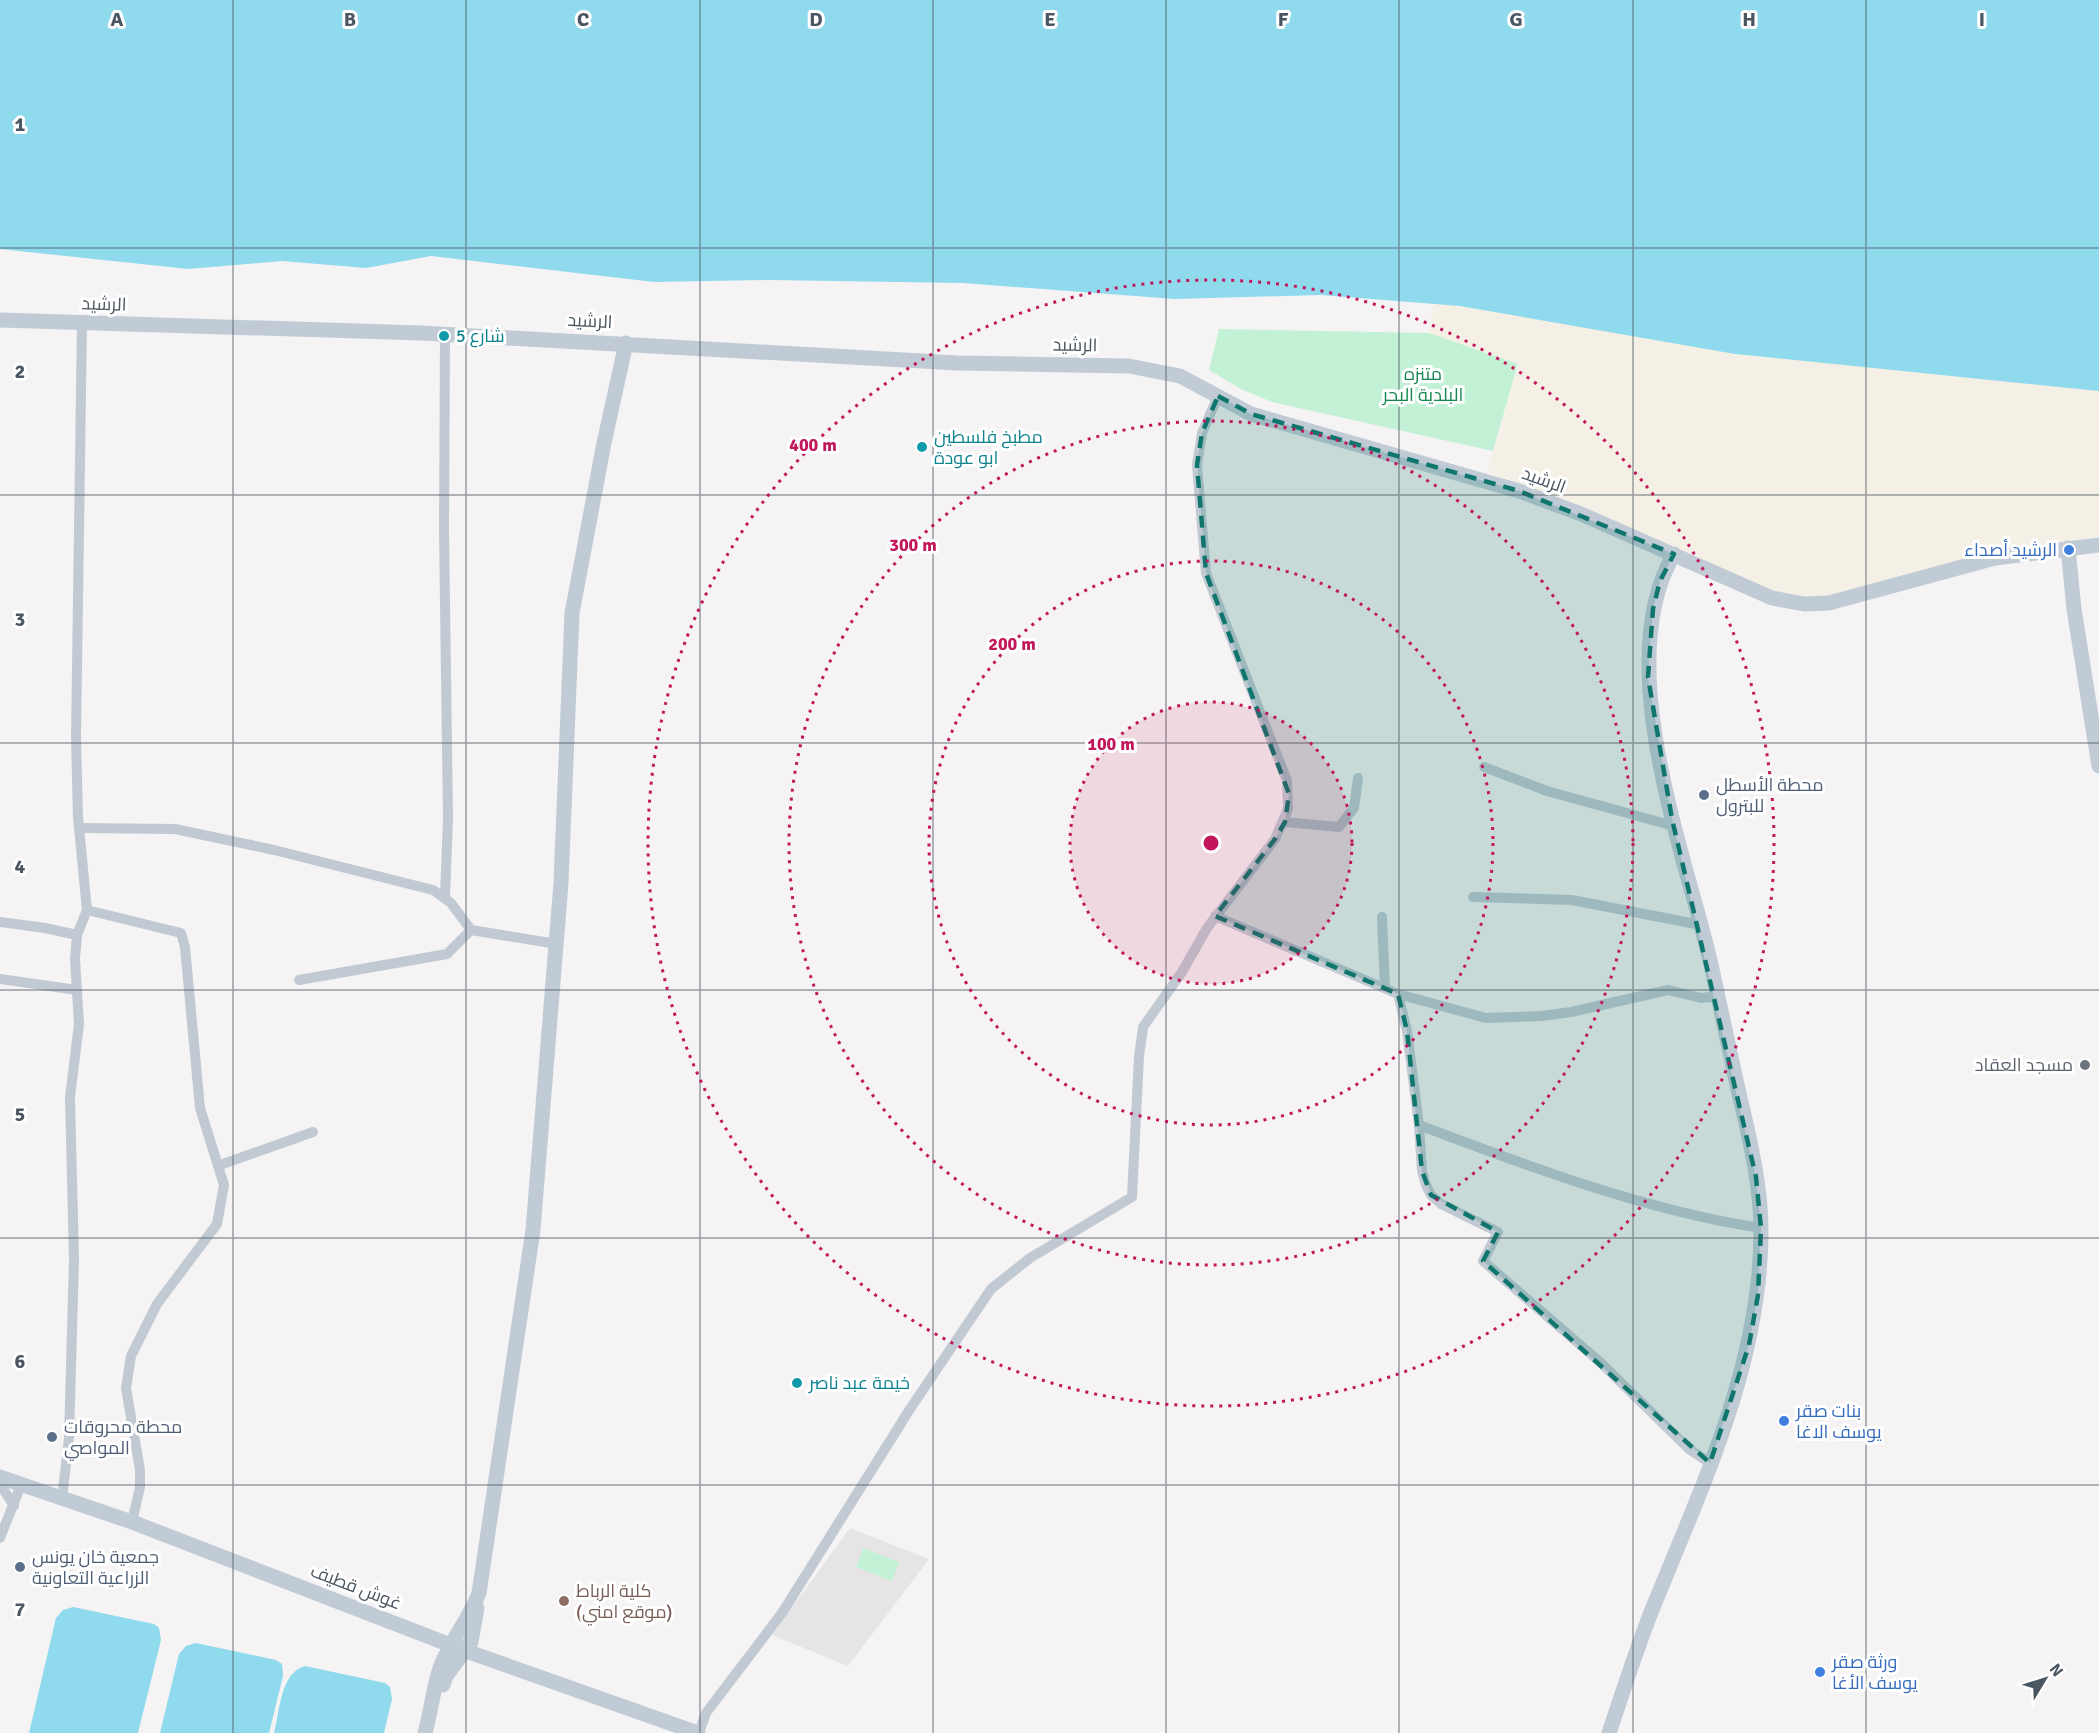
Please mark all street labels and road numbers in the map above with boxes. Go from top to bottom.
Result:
street label: الرشيد [81,292,127,316]
street label: الرشيد [567,309,613,333]
street label: الرشيد [1052,334,1098,356]
street label: الرشيد [1519,462,1569,498]
street label: غوش قطيف [307,1560,405,1614]

